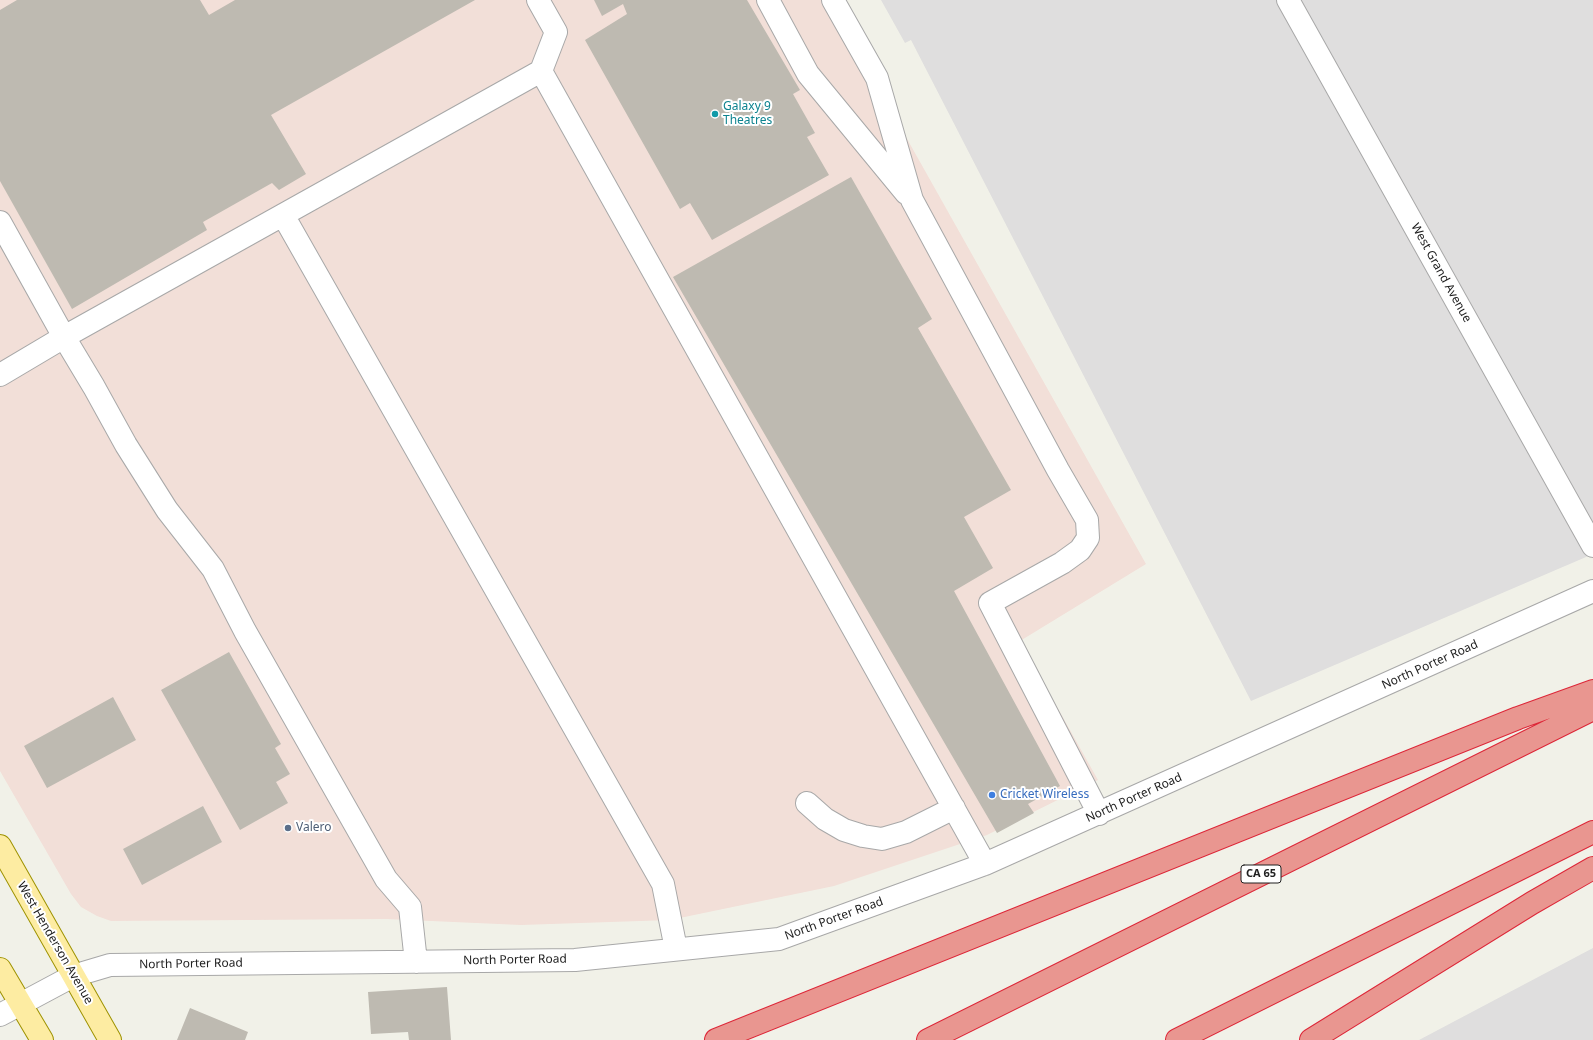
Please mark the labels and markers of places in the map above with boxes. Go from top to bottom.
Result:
place label: Galaxy 9 Theatres [723,100,772,128]
marker: Galaxy 9 Theatres [710,109,720,119]
place label: Cricket Wireless [1000,788,1089,802]
marker: Cricket Wireless [987,790,997,800]
place label: Valero [296,821,332,835]
marker: Valero [283,823,293,833]

